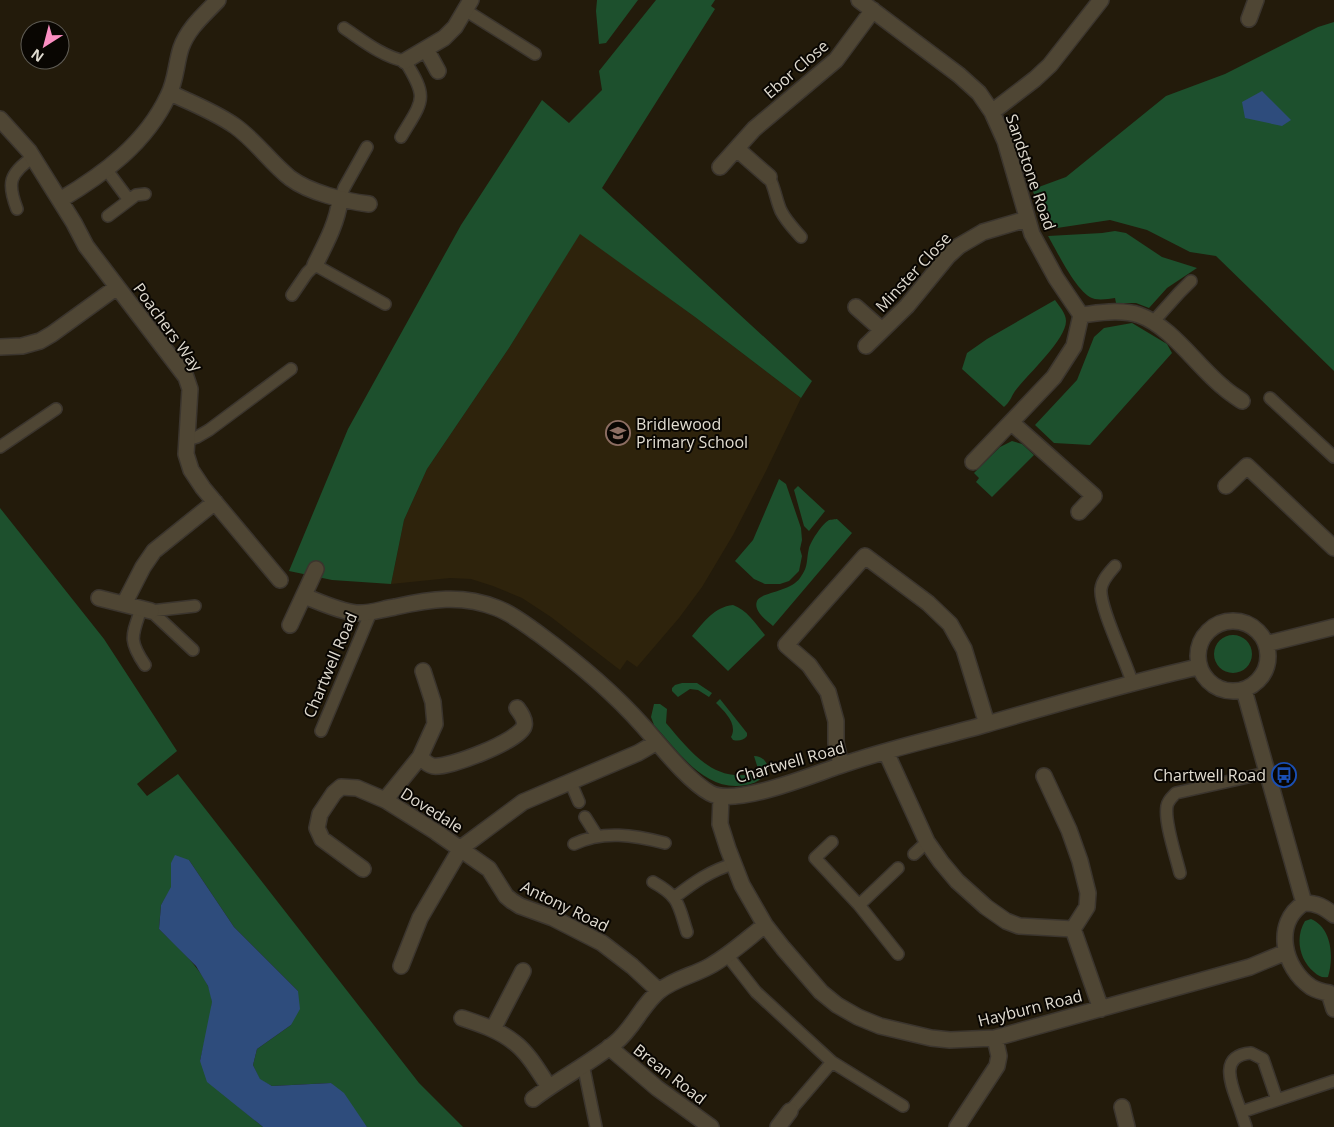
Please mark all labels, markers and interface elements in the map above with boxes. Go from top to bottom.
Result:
north arrow [20,20,70,70]
street label: Ebor Close [759,35,833,103]
text: N [27,45,47,67]
street label: Sandstone Road [1001,111,1061,233]
street label: Minster Close [870,227,956,317]
street label: Poachers Way [128,278,208,377]
place label: Bridlewood Primary School [636,413,748,453]
school or university icon: Bridlewood Primary School [605,420,631,446]
street label: Chartwell Road [298,609,362,721]
street label: Chartwell Road [733,736,847,788]
bus stop icon: Chartwell Road [1271,762,1297,788]
place label: Chartwell Road [1153,764,1266,786]
street label: Dovedale [397,782,467,838]
street label: Antony Road [517,875,613,937]
street label: Hayburn Road [975,984,1085,1032]
street label: Brean Road [629,1039,711,1109]

